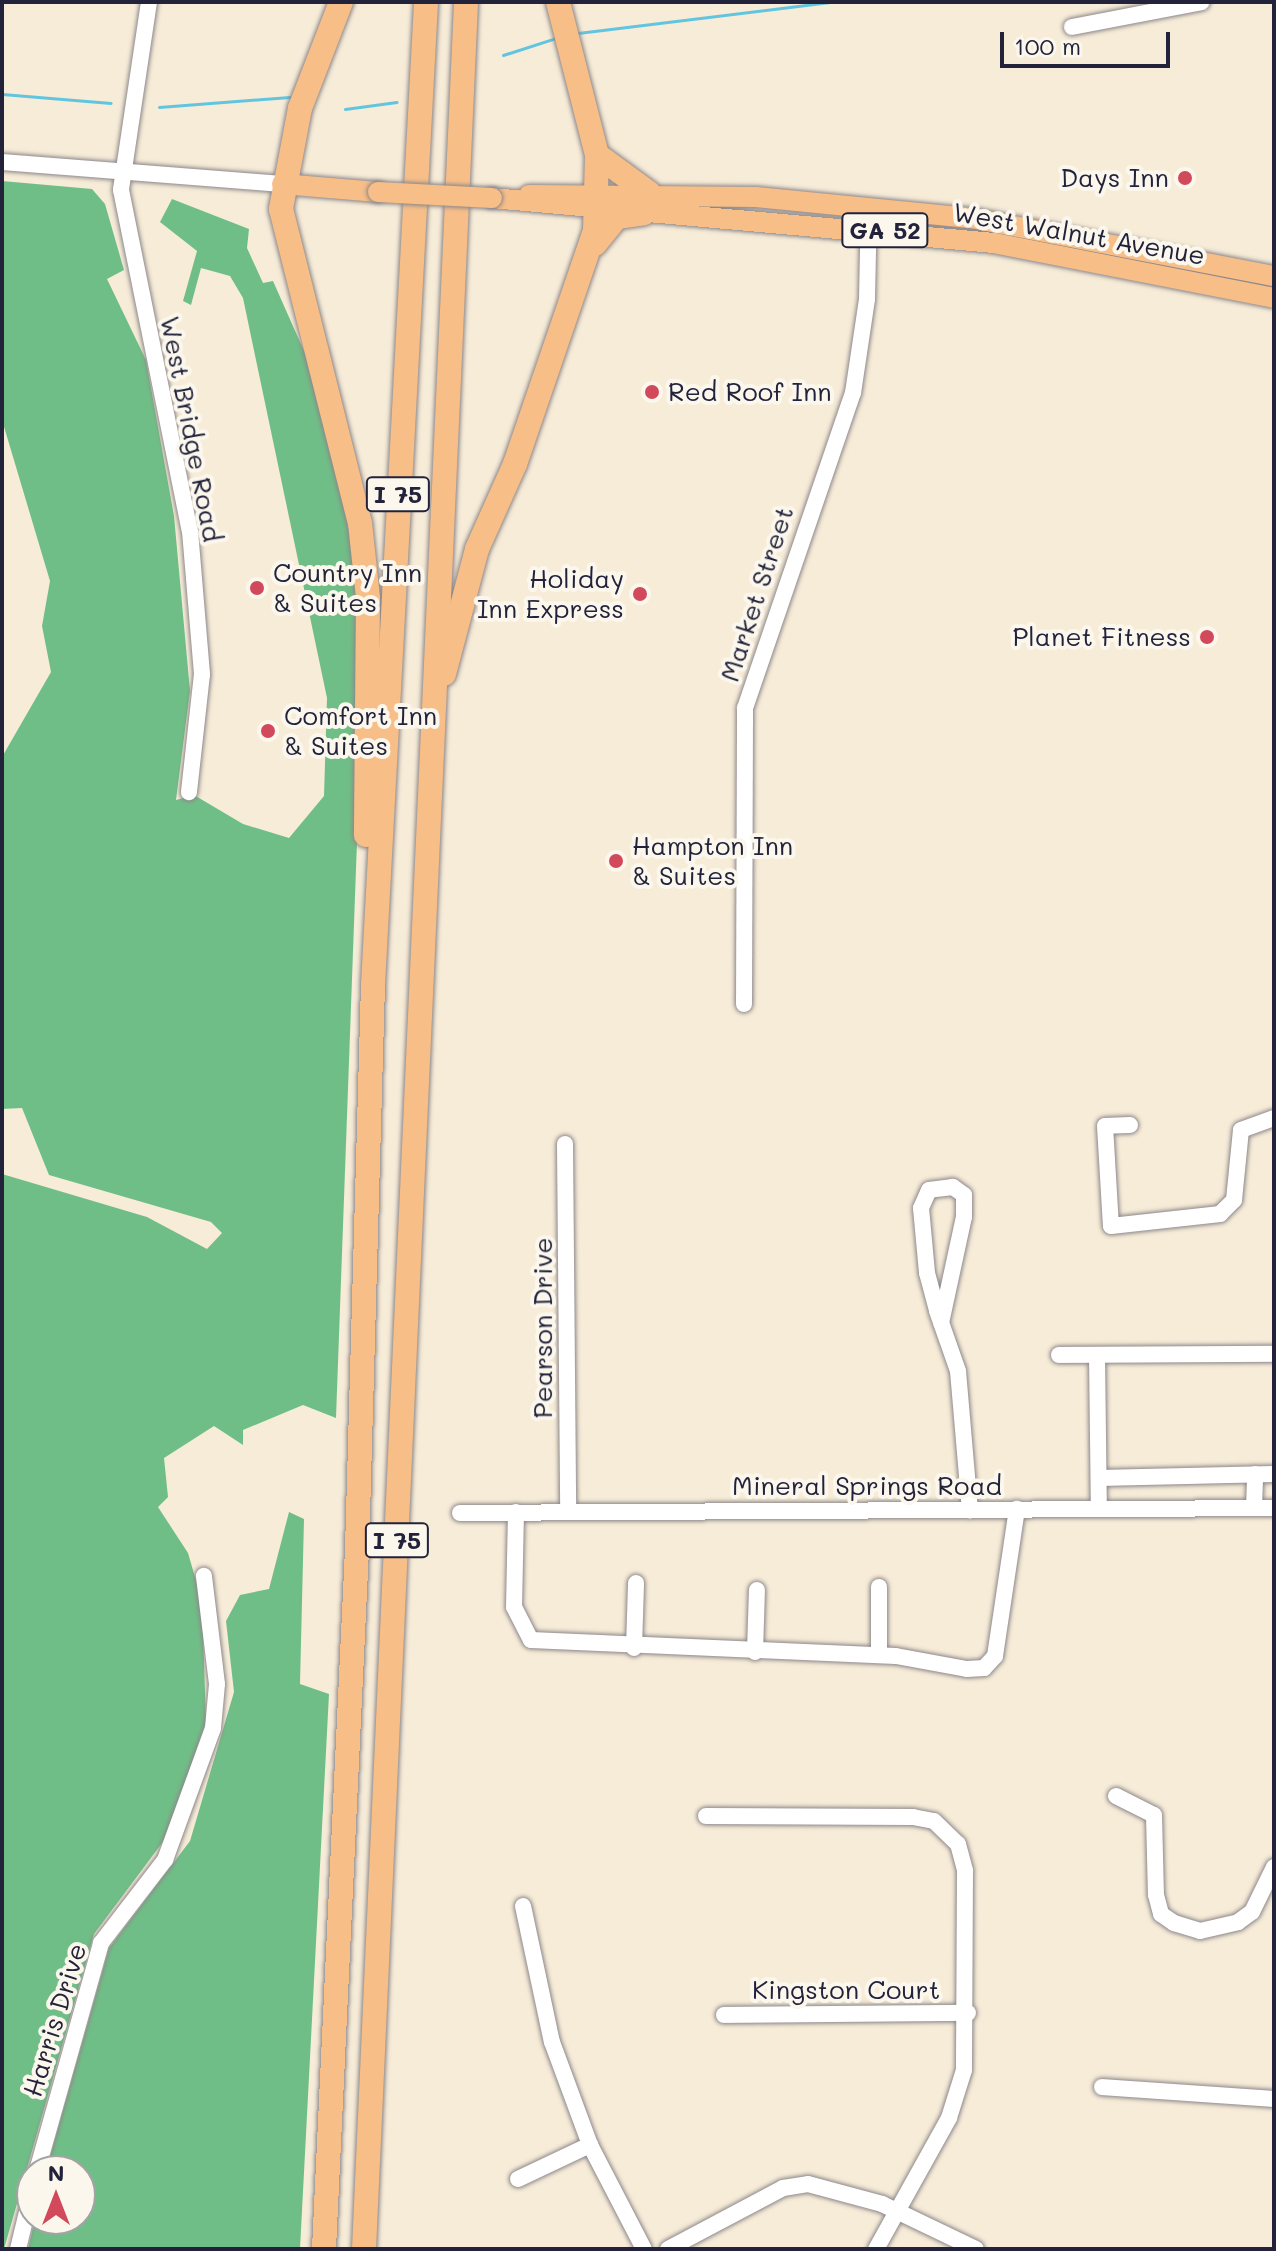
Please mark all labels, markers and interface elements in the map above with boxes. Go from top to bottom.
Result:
scale bar [1004,16,1174,66]
text: 100 m [1014,30,1081,61]
place label: Days Inn [1060,162,1169,194]
marker: Days Inn [1176,169,1194,187]
street label: West Walnut Avenue [951,196,1207,272]
road number: GA 52 [841,210,929,250]
street label: West Bridge Road [154,314,228,544]
place label: Red Roof Inn [668,376,832,408]
marker: Red Roof Inn [643,383,661,401]
road number: I 75 [364,474,432,514]
street label: Market Street [714,502,800,686]
place label: Country Inn & Suites [273,557,422,618]
place label: Holiday Inn Express [477,563,624,624]
marker: Country Inn & Suites [248,579,266,597]
marker: Holiday Inn Express [631,585,649,603]
place label: Planet Fitness [1012,621,1191,653]
marker: Planet Fitness [1198,628,1216,646]
place label: Comfort Inn & Suites [284,700,437,762]
marker: Comfort Inn & Suites [259,722,277,740]
place label: Hampton Inn & Suites [632,830,793,892]
marker: Hampton Inn & Suites [607,852,625,870]
street label: Pearson Drive [527,1238,559,1418]
street label: Mineral Springs Road [732,1470,1002,1502]
road number: I 75 [363,1520,431,1560]
street label: Harris Drive [17,1940,93,2100]
street label: Kingston Court [752,1974,940,2006]
north arrow [16,2155,96,2235]
text: N [48,2158,64,2187]

